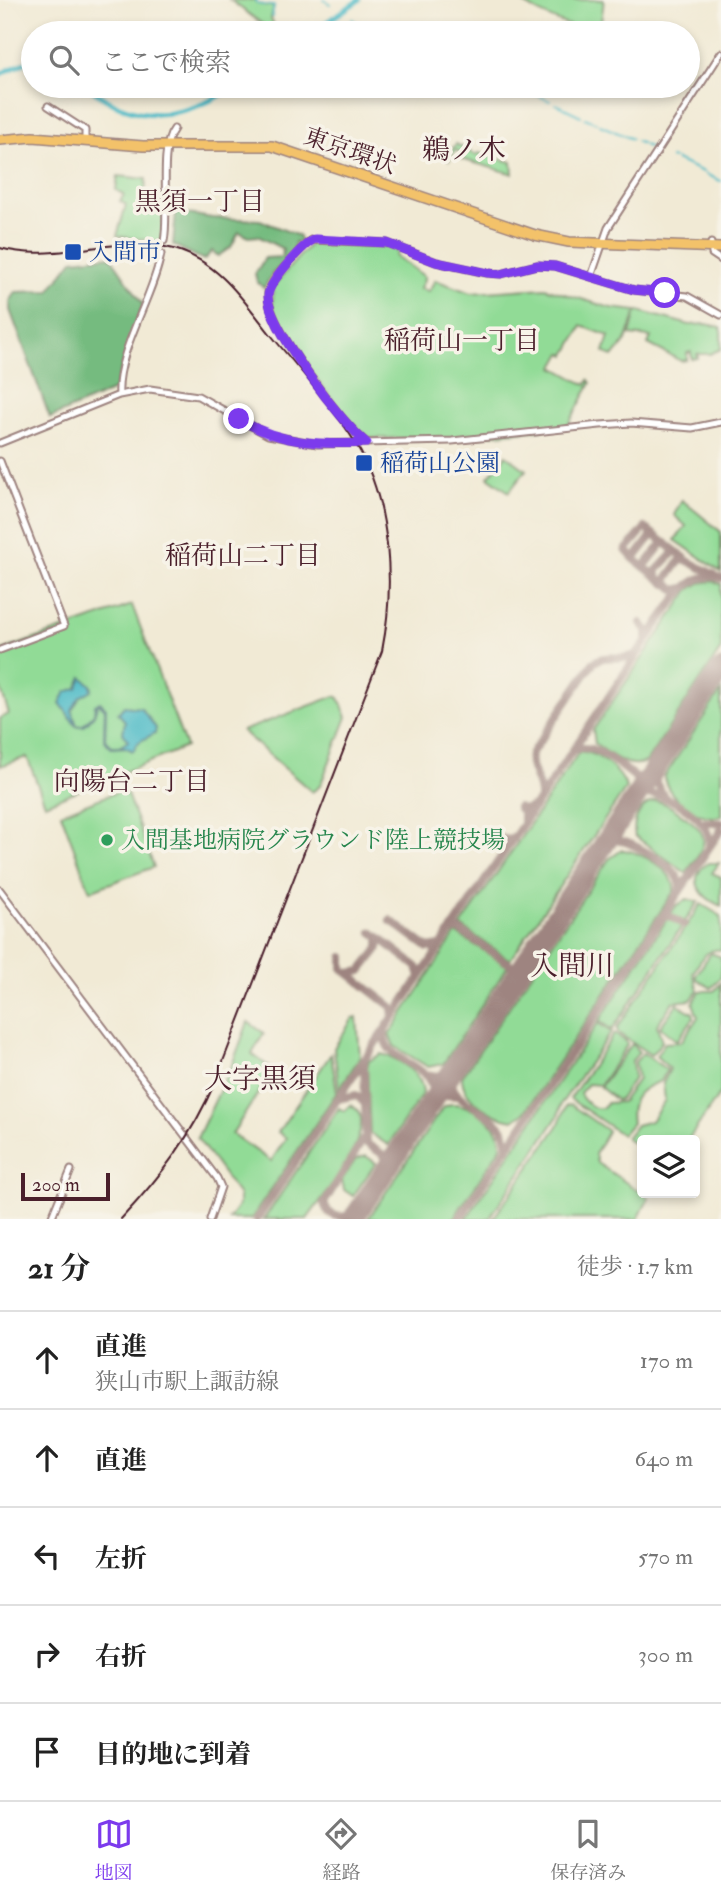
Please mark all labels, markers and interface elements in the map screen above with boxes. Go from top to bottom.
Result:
search box [21,21,700,98]
icon: search [45,41,83,79]
text: ここで検索 [101,47,231,79]
street label: 東京環状 [300,121,400,181]
district label: 鵜ノ木 [422,133,506,168]
district label: 黒須一丁目 [135,186,265,218]
place label: 入間市 [89,237,161,268]
marker: 入間市 [63,242,83,262]
route start [649,277,680,308]
district label: 稲荷山一丁目 [384,325,540,357]
route end [223,403,254,434]
place label: 稲荷山公園 [380,448,500,479]
marker: 稲荷山公園 [354,453,374,473]
district label: 稲荷山二丁目 [165,540,321,572]
district label: 向陽台二丁目 [54,766,210,798]
place label: 入間基地病院グラウンド陸上競技場 [121,825,505,856]
marker: 入間基地病院グラウンド陸上競技場 [99,832,115,848]
district label: 入間川 [530,949,614,984]
district label: 大字黒須 [204,1062,316,1097]
map controls [637,1135,700,1198]
button: layers [637,1135,700,1198]
scale bar [21,1170,110,1202]
text: 200 m [32,1173,80,1197]
text: 21 分 [28,1250,90,1287]
text: 徒歩 · 1.7 km [577,1252,693,1281]
text: 直進 [95,1331,147,1363]
icon: ahead [28,1341,66,1379]
text: 170 m [640,1346,693,1375]
text: 狭山市駅上諏訪線 [95,1367,279,1396]
icon: ahead [28,1439,66,1477]
text: 640 m [635,1444,693,1473]
text: 直進 [95,1445,147,1477]
icon: left [28,1537,66,1575]
text: 570 m [638,1542,693,1571]
text: 左折 [95,1543,147,1575]
icon: right [28,1635,66,1673]
text: 300 m [638,1640,693,1669]
text: 右折 [95,1641,147,1673]
icon: arrive [28,1733,66,1771]
text: 目的地に到着 [95,1739,251,1771]
tab: 地図 [95,1815,133,1885]
tab: 経路 [322,1815,360,1885]
tab: 保存済み [550,1815,626,1885]

